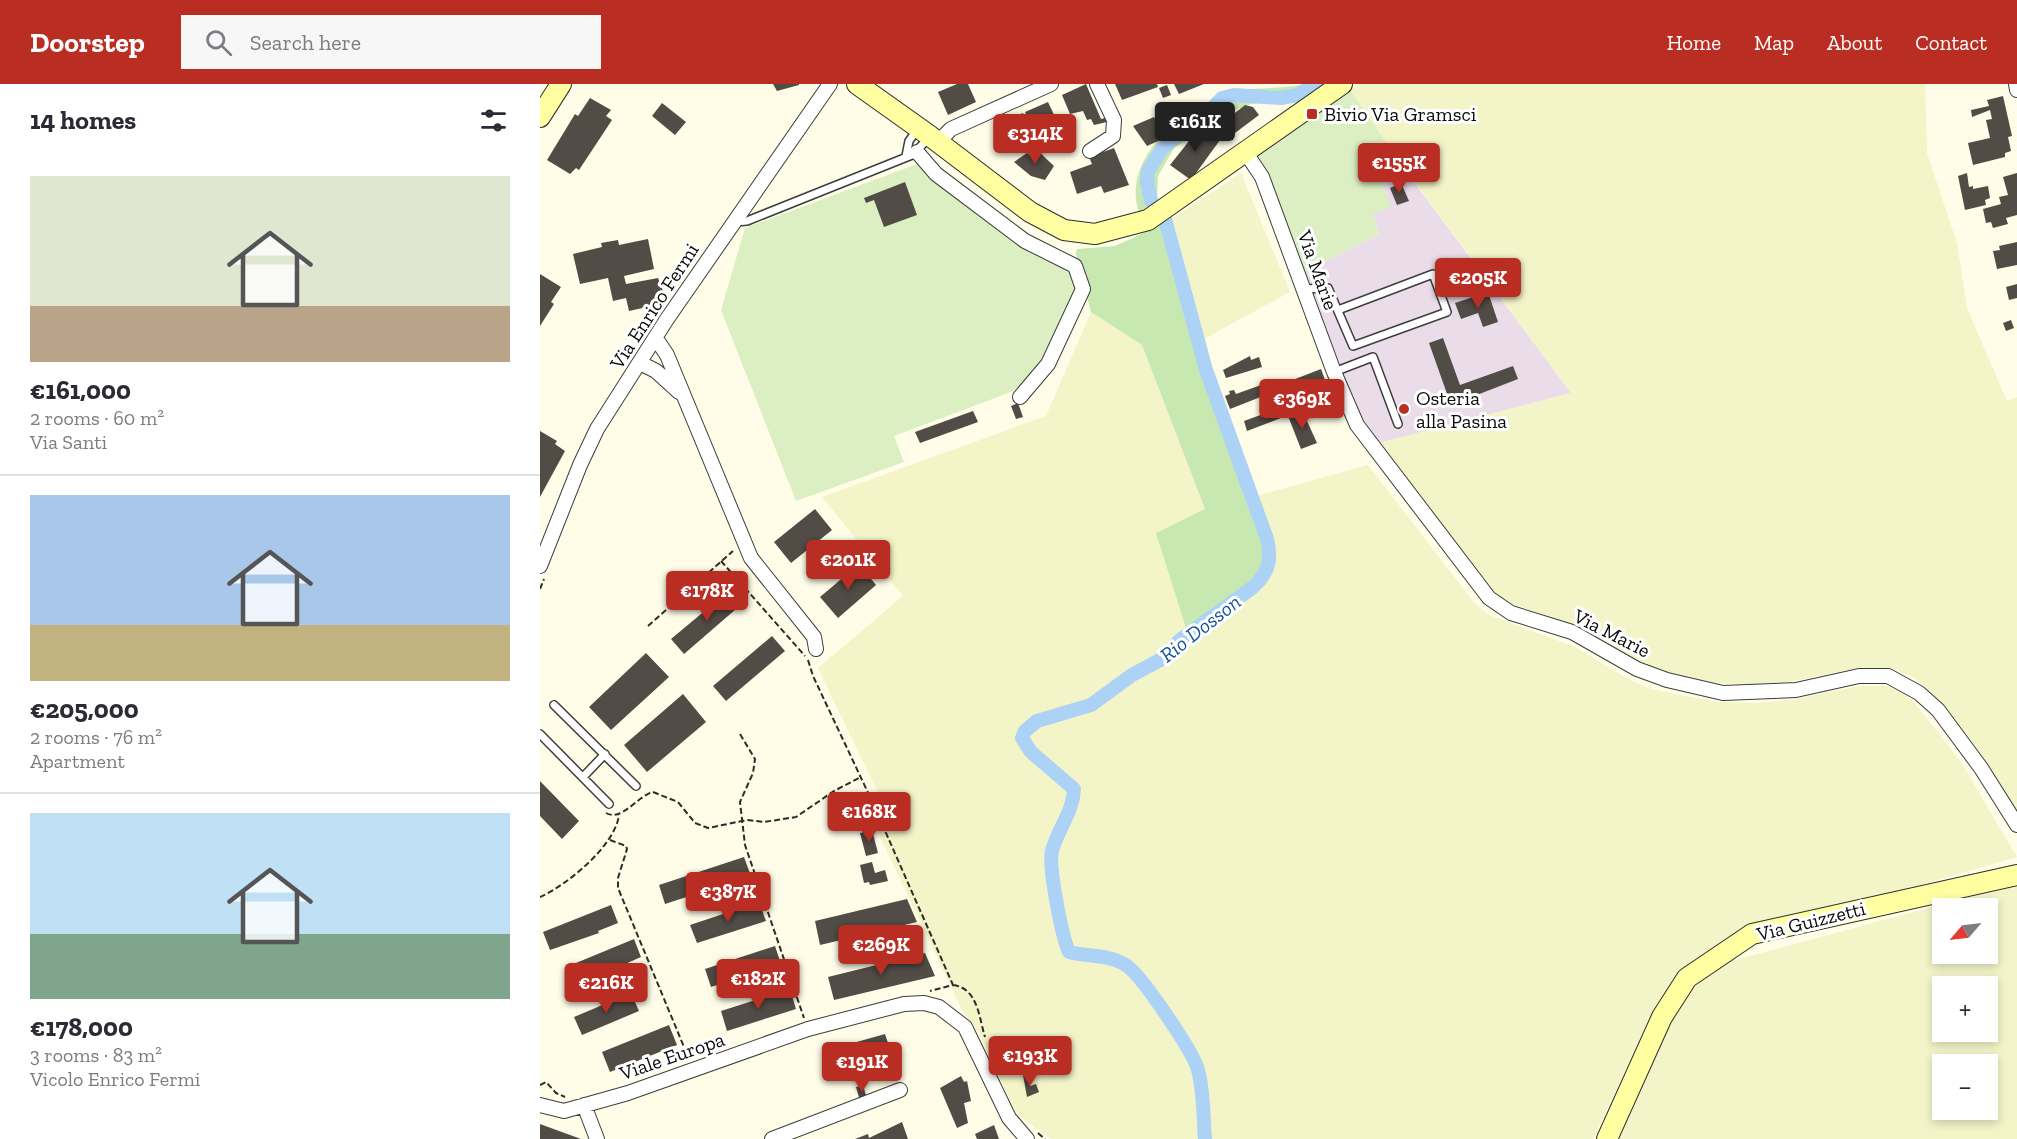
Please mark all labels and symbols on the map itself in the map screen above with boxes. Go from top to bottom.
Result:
pin: €161K [1153,102,1237,153]
place label: Bivio Via Gramsci [1324,102,1477,126]
marker: Bivio Via Gramsci [1305,107,1319,121]
pin: €314K [993,114,1077,165]
pin: €155K [1357,143,1441,194]
street label: Via Marie [1292,226,1343,313]
street label: Via Enrico Fermi [604,238,704,374]
pin: €205K [1436,258,1520,309]
pin: €369K [1260,379,1344,430]
place label: Osteria alla Pasina [1416,386,1507,433]
marker: Osteria alla Pasina [1397,402,1411,416]
pin: €201K [806,540,890,591]
pin: €178K [665,571,749,622]
water label: Rio Dosson [1155,589,1245,667]
street label: Via Marie [1569,603,1654,663]
pin: €168K [827,792,911,843]
pin: €387K [686,872,770,923]
street label: Via Guizzetti [1753,896,1868,946]
north arrow [1932,898,1998,964]
pin: €269K [839,925,923,976]
pin: €182K [716,959,800,1010]
pin: €216K [564,963,648,1014]
street label: Viale Europa [615,1027,728,1085]
pin: €193K [988,1036,1072,1087]
pin: €191K [820,1042,904,1093]

